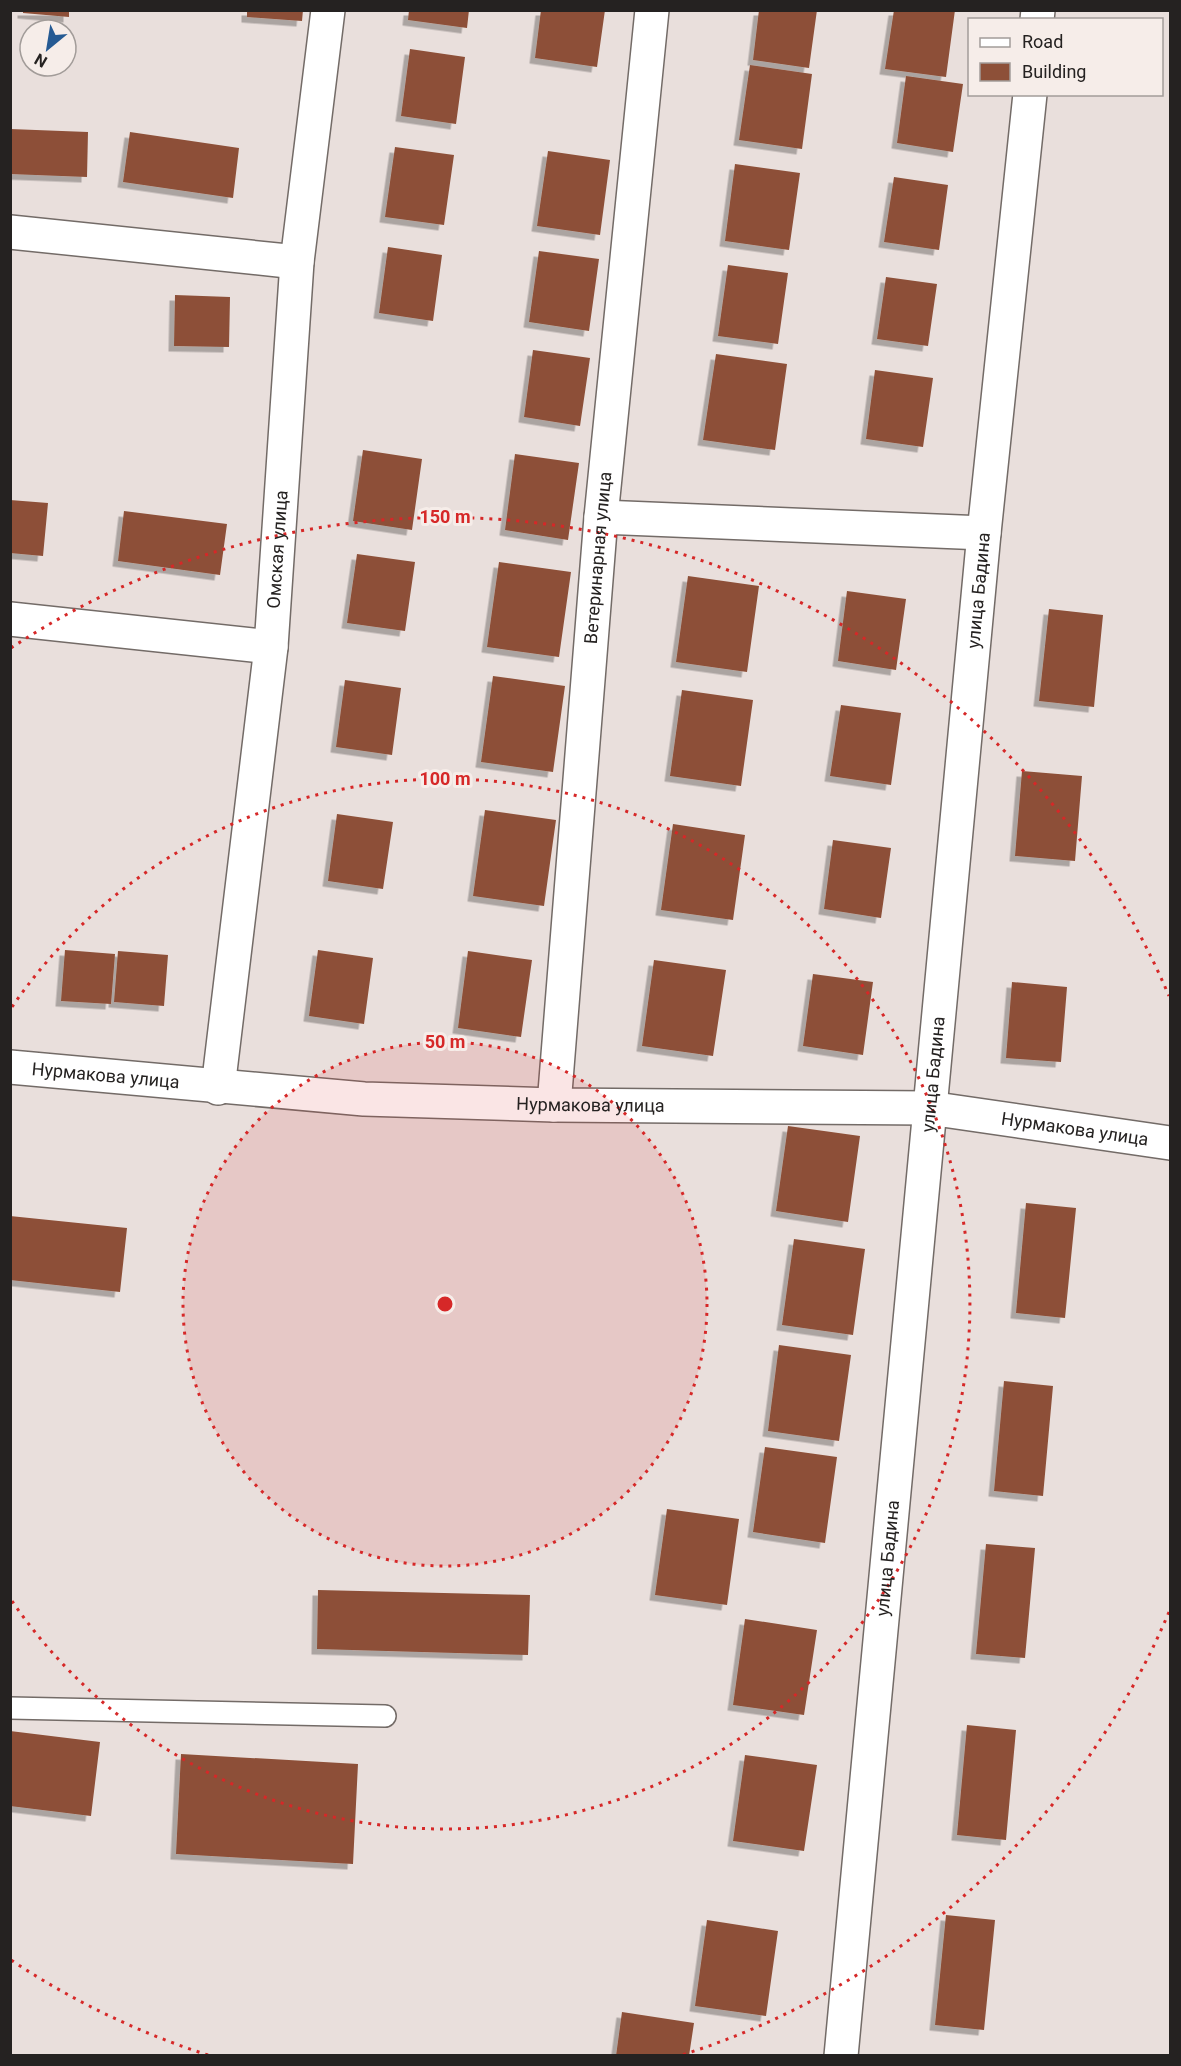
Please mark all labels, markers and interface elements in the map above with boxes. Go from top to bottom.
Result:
north arrow [18,18,78,78]
legend [968,18,1163,96]
text: Road [1022,31,1063,52]
text: N [31,50,50,72]
text: Building [1022,61,1086,82]
street label: Ветеринарная улица [580,471,616,645]
street label: Омская улица [263,490,292,609]
text: 150 m [419,506,471,527]
street label: улица Бадина [962,531,994,649]
text: 100 m [419,768,471,789]
street label: улица Бадина [917,1015,949,1133]
text: 50 m [425,1031,465,1052]
street label: Нурмакова улица [31,1058,181,1092]
street label: Нурмакова улица [516,1093,665,1116]
street label: Нурмакова улица [1000,1108,1150,1150]
centre of rings [435,1294,455,1314]
street label: улица Бадина [871,1499,903,1617]

